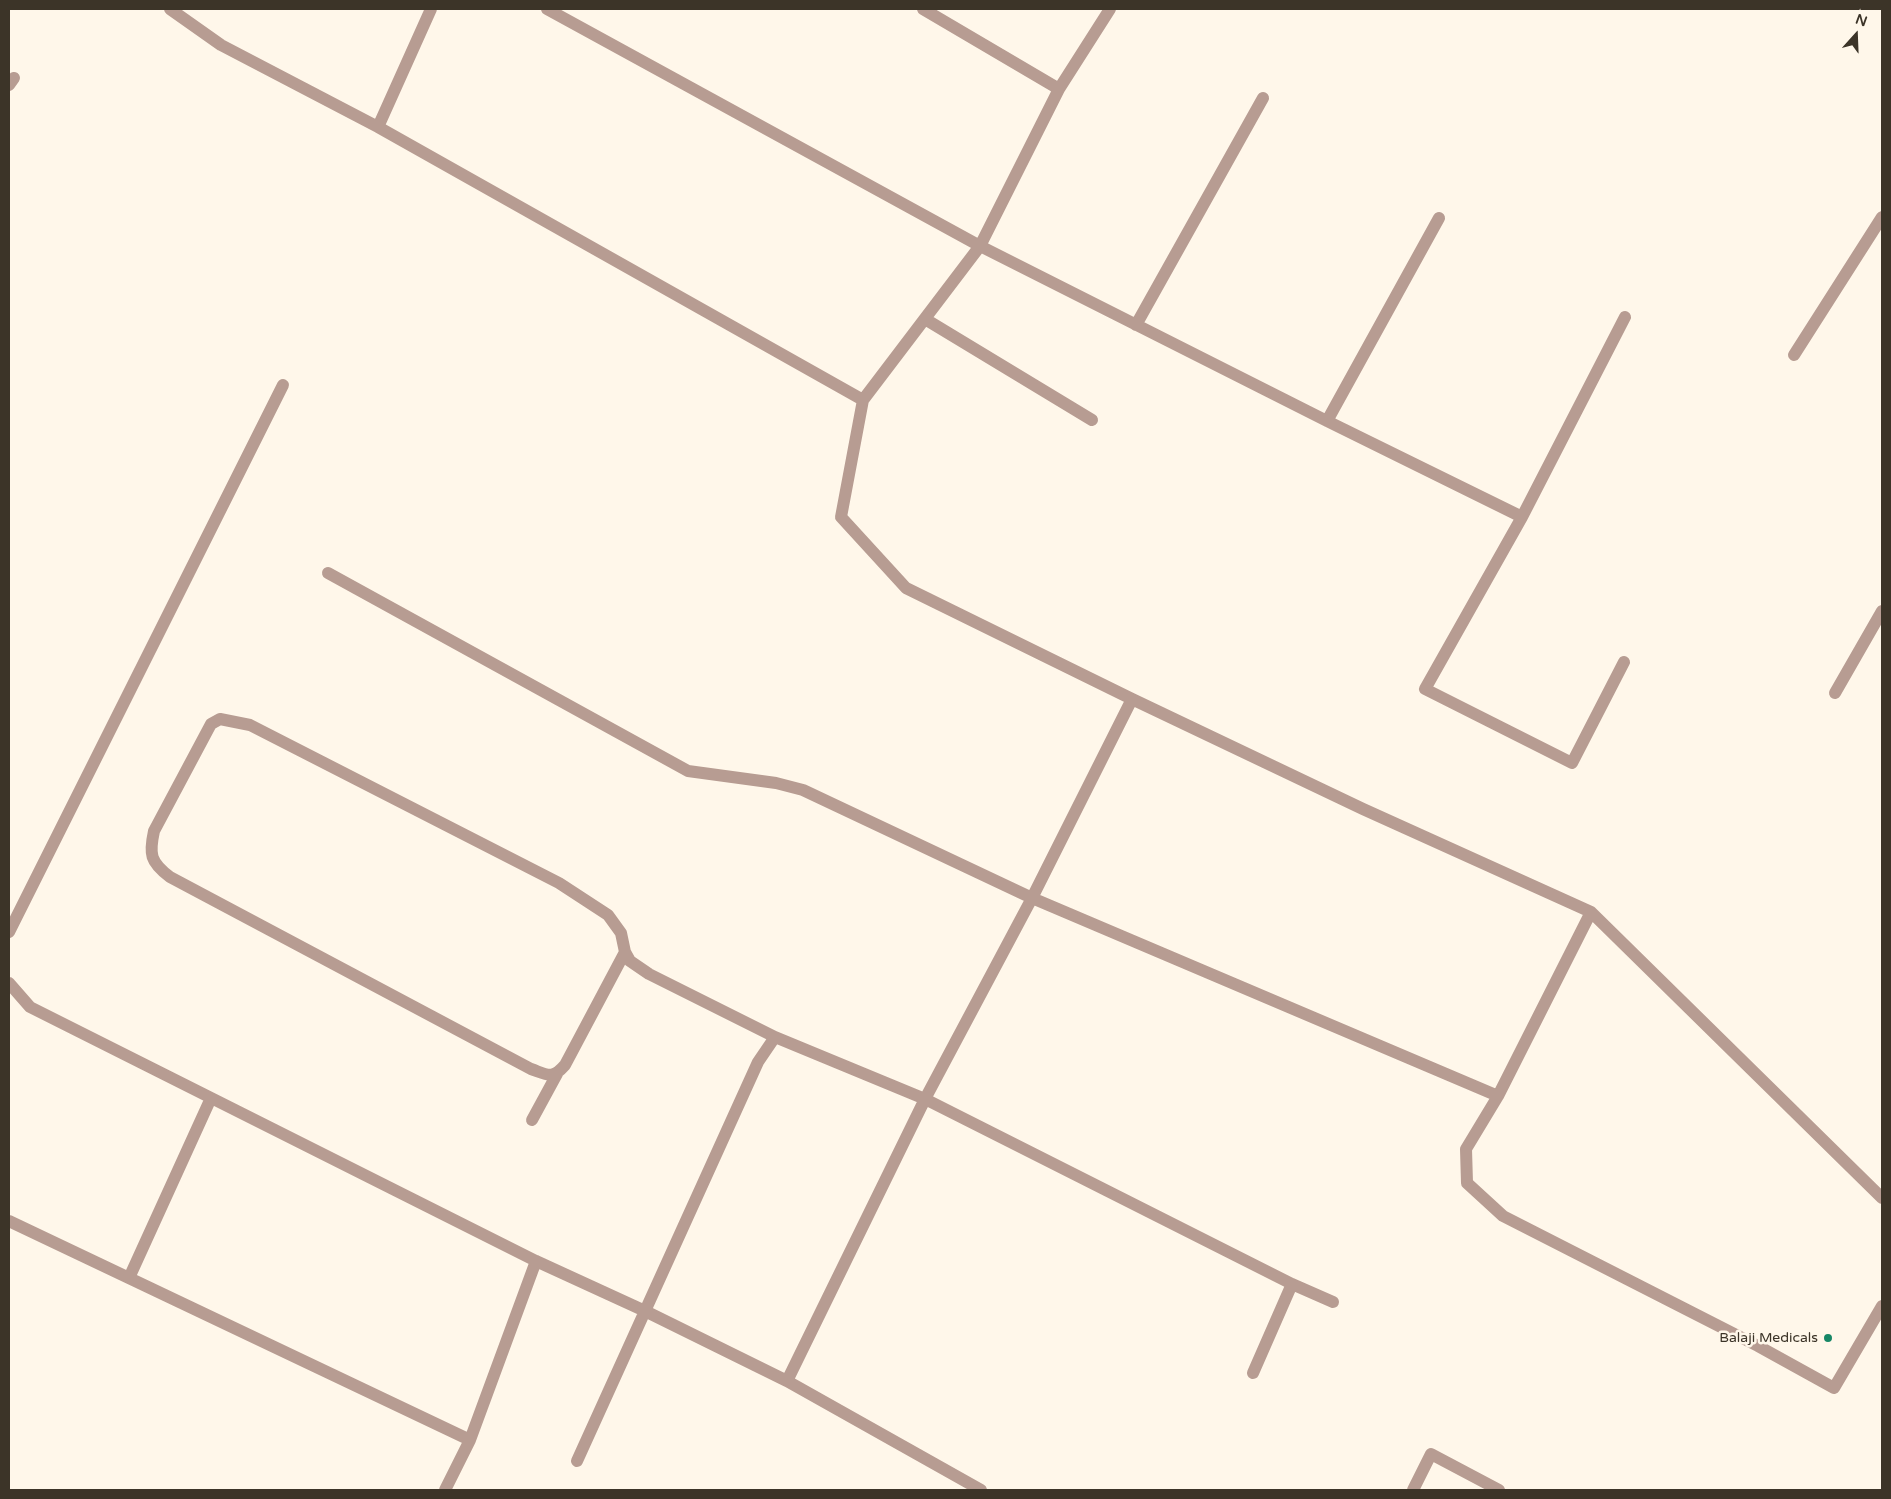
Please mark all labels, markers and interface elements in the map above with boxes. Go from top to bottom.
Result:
north arrow [1831,10,1881,60]
text: N [1853,11,1869,30]
place label: Balaji Medicals [1719,1330,1818,1346]
marker: Balaji Medicals [1822,1332,1834,1344]

